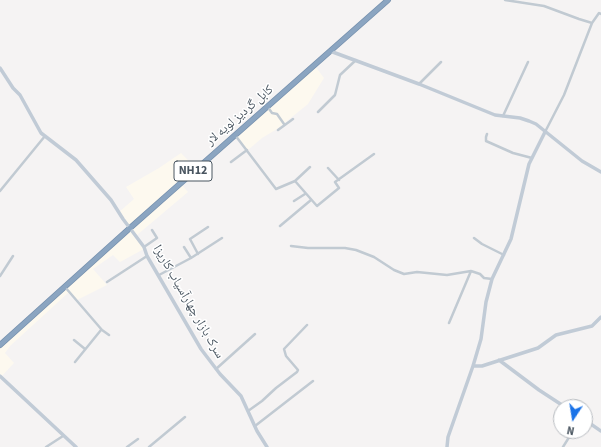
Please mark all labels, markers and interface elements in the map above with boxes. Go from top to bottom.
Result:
street label: کابل گردیز لویه لار [203,82,277,150]
road number: NH12 [174,161,212,181]
street label: سرک بازار چهارآسیاب کاریزا [149,242,227,362]
north arrow [553,399,593,439]
text: N [565,422,576,438]

